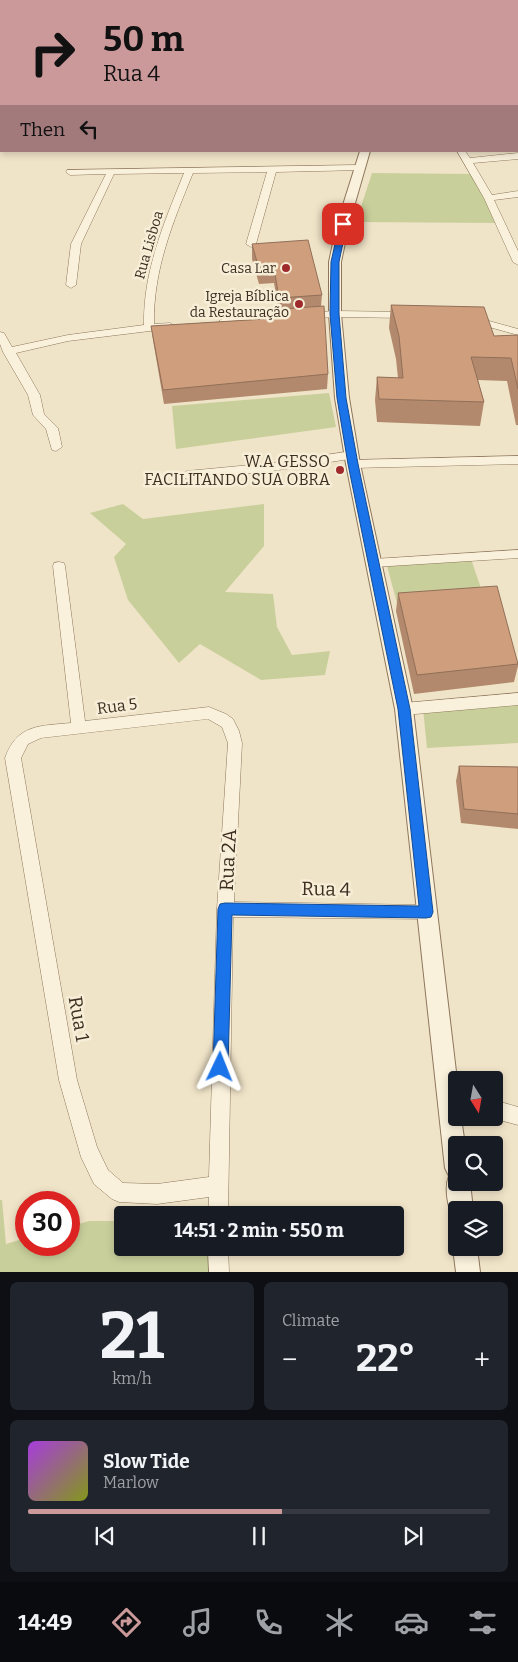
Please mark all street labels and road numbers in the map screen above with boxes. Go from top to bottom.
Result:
street label: Rua Lisboa [131,209,167,281]
street label: Rua 5 [96,694,138,718]
street label: Rua 2A [215,828,241,892]
street label: Rua 4 [301,877,351,901]
street label: Rua 1 [64,994,94,1044]

